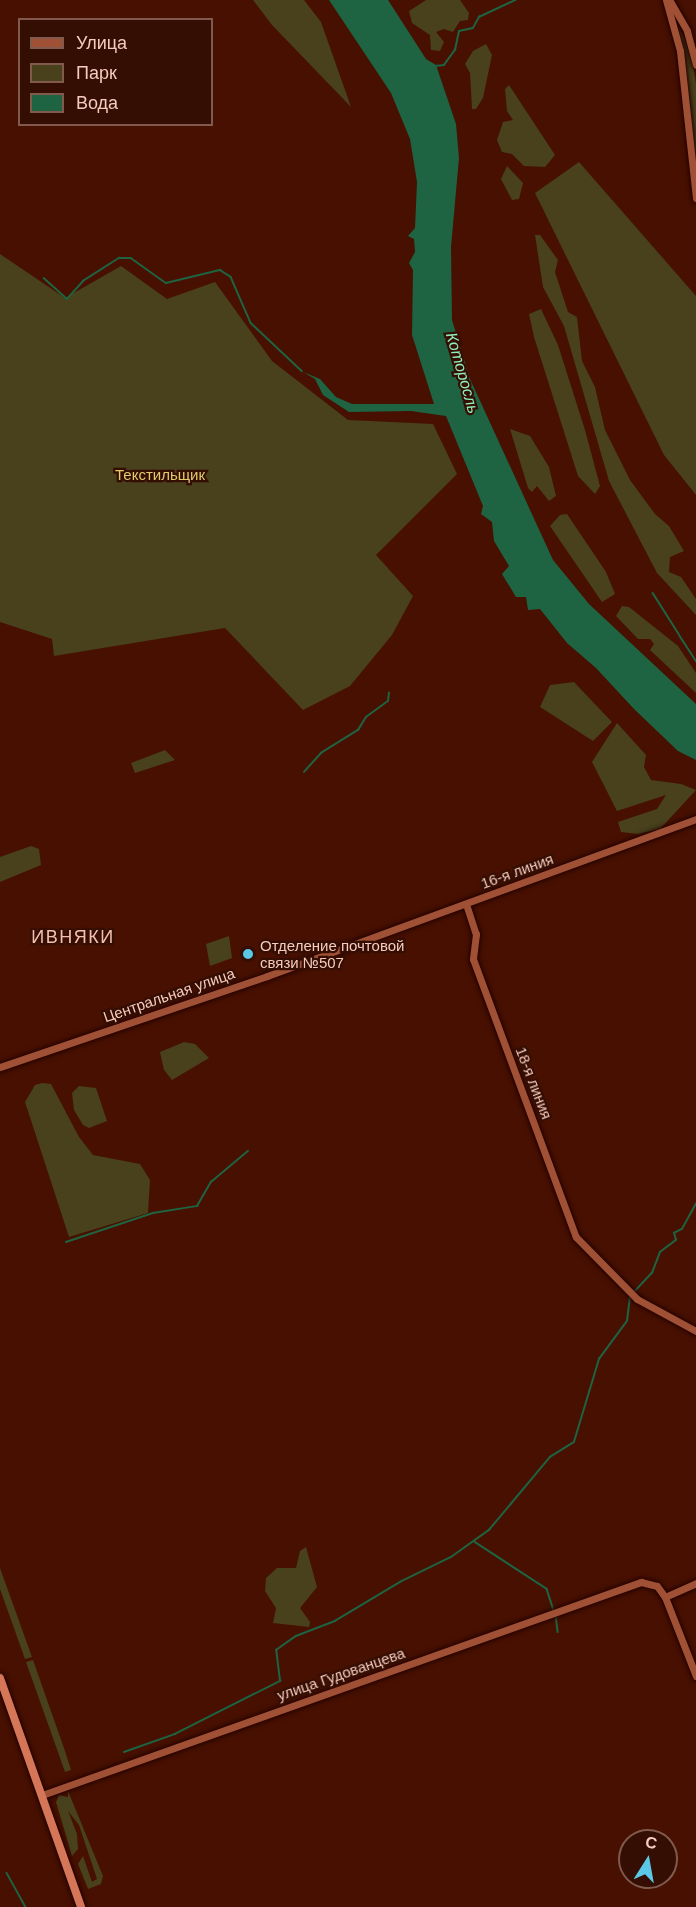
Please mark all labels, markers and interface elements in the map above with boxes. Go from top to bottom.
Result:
legend [18,18,213,126]
text: Улица [76,33,127,53]
text: Парк [76,63,117,83]
text: Вода [76,93,118,113]
water label: Которосль [441,330,483,416]
park label: Текстильщик [115,466,205,484]
street label: 16-я линия [478,850,556,892]
district label: ИВНЯКИ [31,926,115,948]
place label: Отделение почтовой связи №507 [260,936,404,971]
marker: Отделение почтовой связи №507 [241,947,255,961]
street label: Центральная улица [101,964,237,1026]
street label: 18-я линия [512,1044,556,1122]
street label: улица Гудованцева [275,1644,407,1704]
north arrow [618,1829,678,1889]
text: С [644,1833,658,1852]

